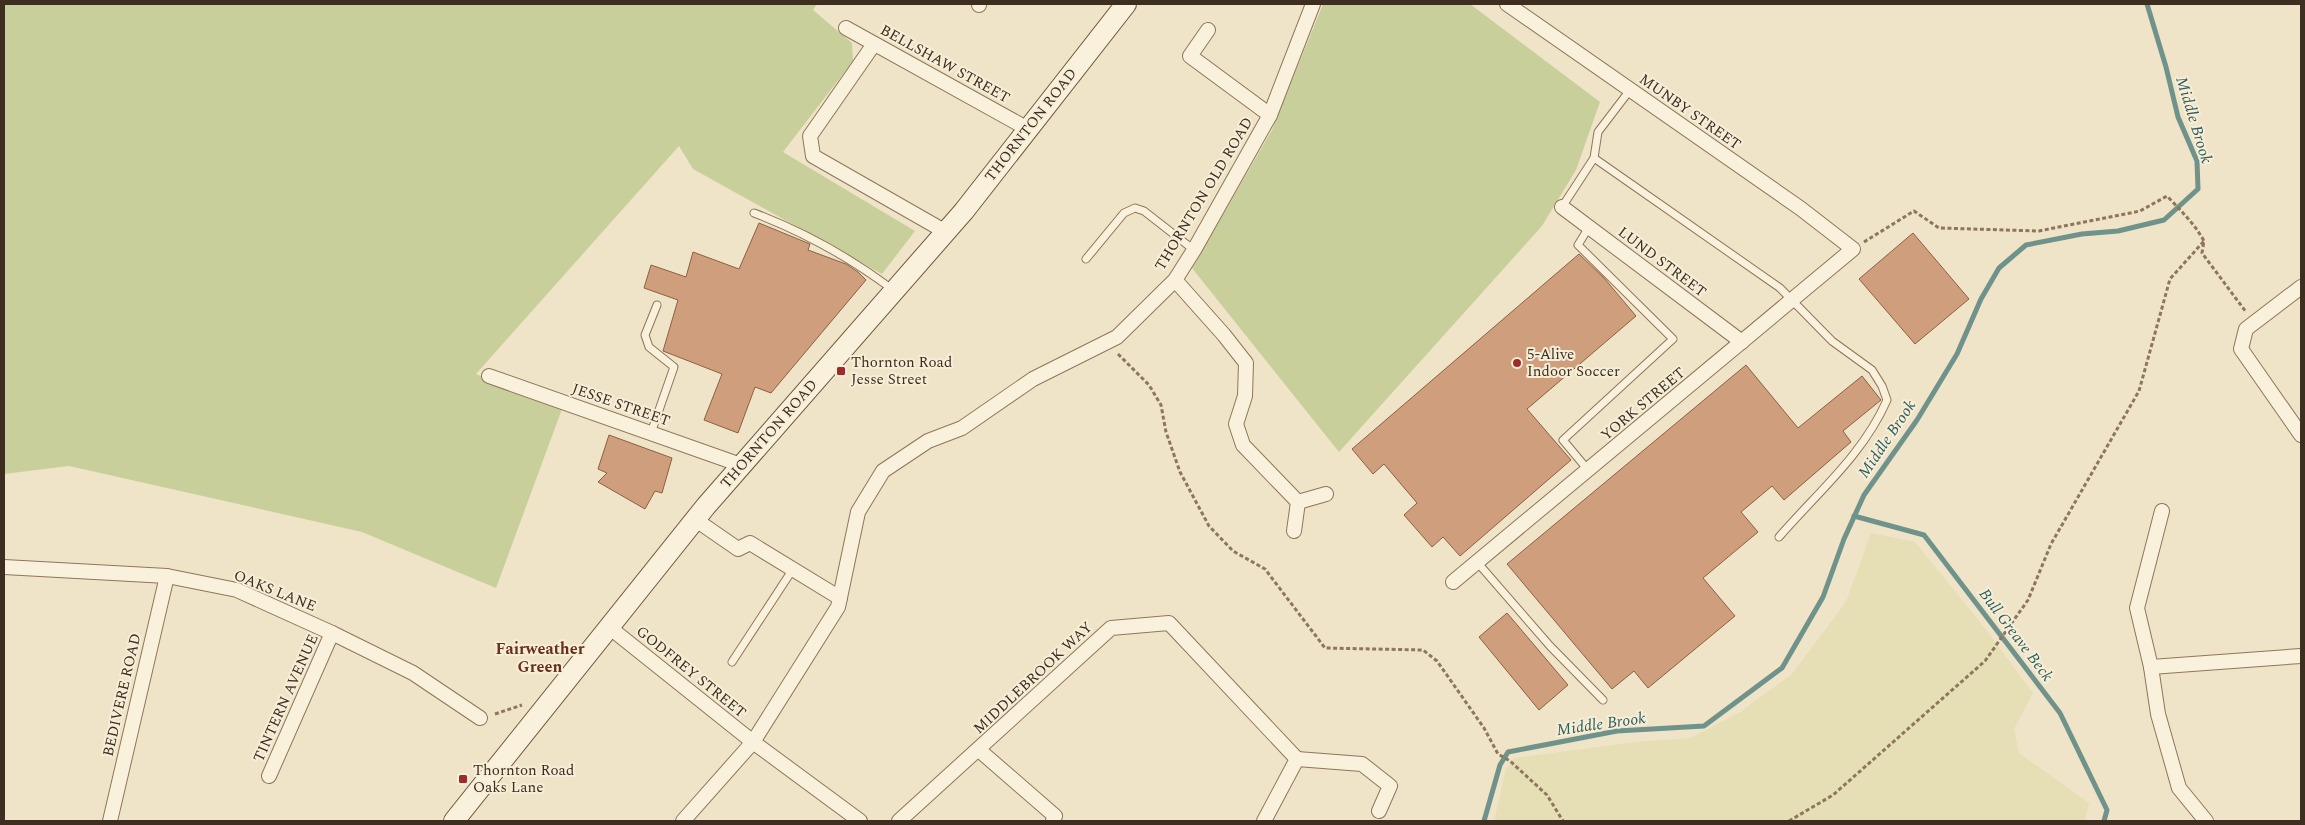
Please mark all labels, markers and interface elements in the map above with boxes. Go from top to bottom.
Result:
street label: BELLSHAW STREET [876,19,1014,109]
street label: THORNTON ROAD [979,63,1083,187]
street label: MUNBY STREET [1634,68,1746,156]
water label: Middle Brook [2169,74,2219,167]
street label: THORNTON OLD ROAD [1149,113,1259,275]
street label: LUND STREET [1613,221,1711,303]
place label: 5-Alive Indoor Soccer [1527,343,1620,383]
place label: Thornton Road Jesse Street [851,351,952,391]
marker: 5-Alive Indoor Soccer [1511,357,1523,369]
street label: YORK STREET [1596,362,1690,446]
marker: Thornton Road Jesse Street [835,365,847,377]
street label: THORNTON ROAD [715,374,823,494]
street label: JESSE STREET [569,377,673,433]
water label: Middle Brook [1852,395,1922,483]
street label: OAKS LANE [230,564,320,618]
water label: Bull Greave Beck [1973,583,2059,687]
street label: MIDDLEBROOK WAY [968,616,1098,740]
street label: GODFREY STREET [631,620,751,724]
street label: TINTERN AVENUE [247,630,325,766]
street label: BEDIVERE ROAD [97,631,147,759]
district label: Fairweather Green [496,637,585,679]
water label: Middle Brook [1555,706,1648,742]
place label: Thornton Road Oaks Lane [473,759,574,799]
marker: Thornton Road Oaks Lane [457,773,469,785]

